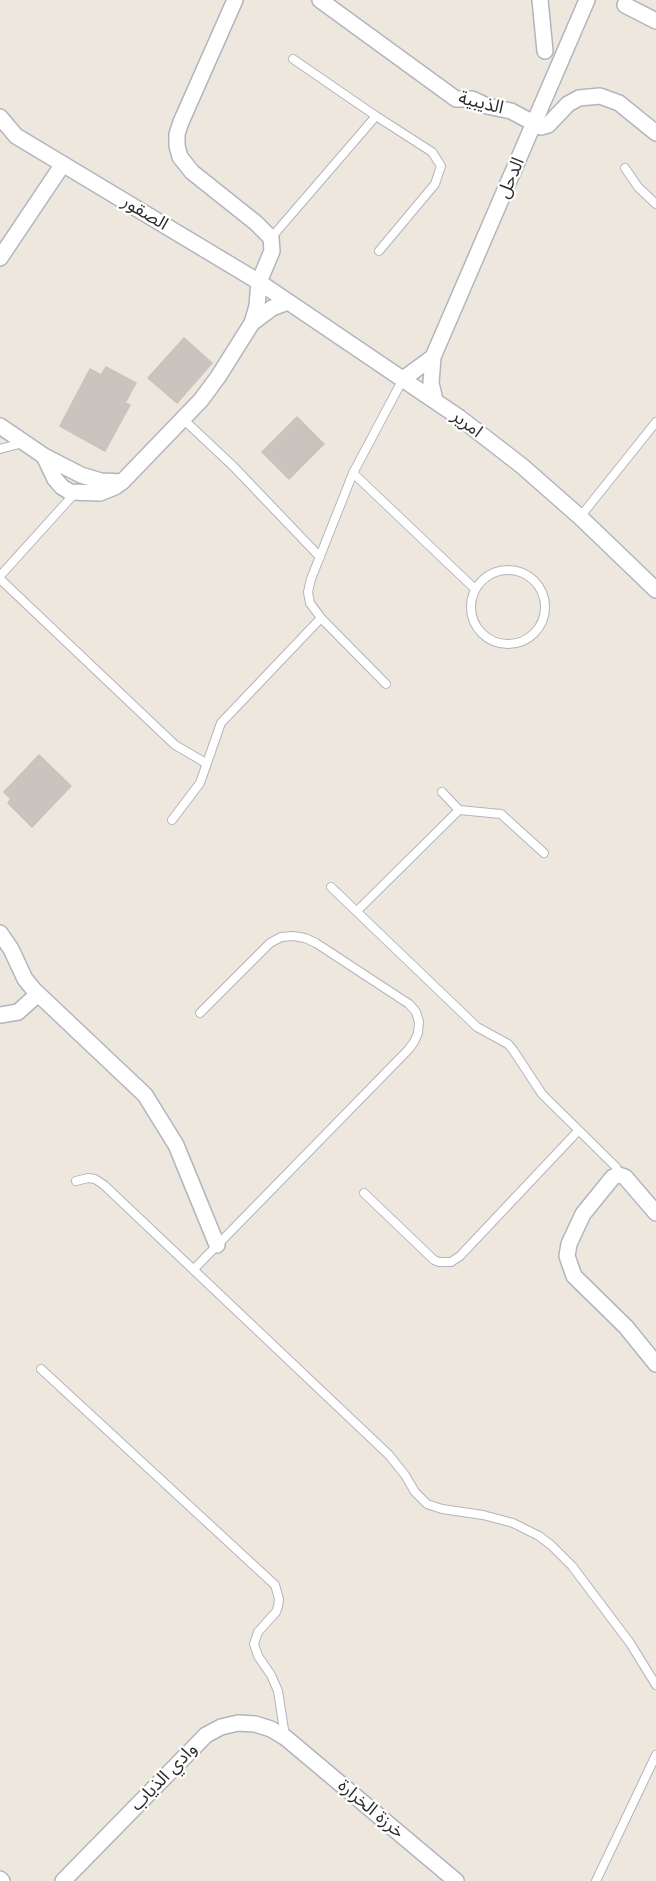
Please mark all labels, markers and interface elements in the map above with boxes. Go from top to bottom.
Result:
street label: الذيبية [456,87,506,119]
street label: الدحل [493,154,529,202]
street label: الصقور [118,191,172,235]
street label: امرير [447,405,487,443]
street label: وادي الذياب [126,1738,202,1816]
street label: خرزة الخرارة [333,1775,409,1843]

